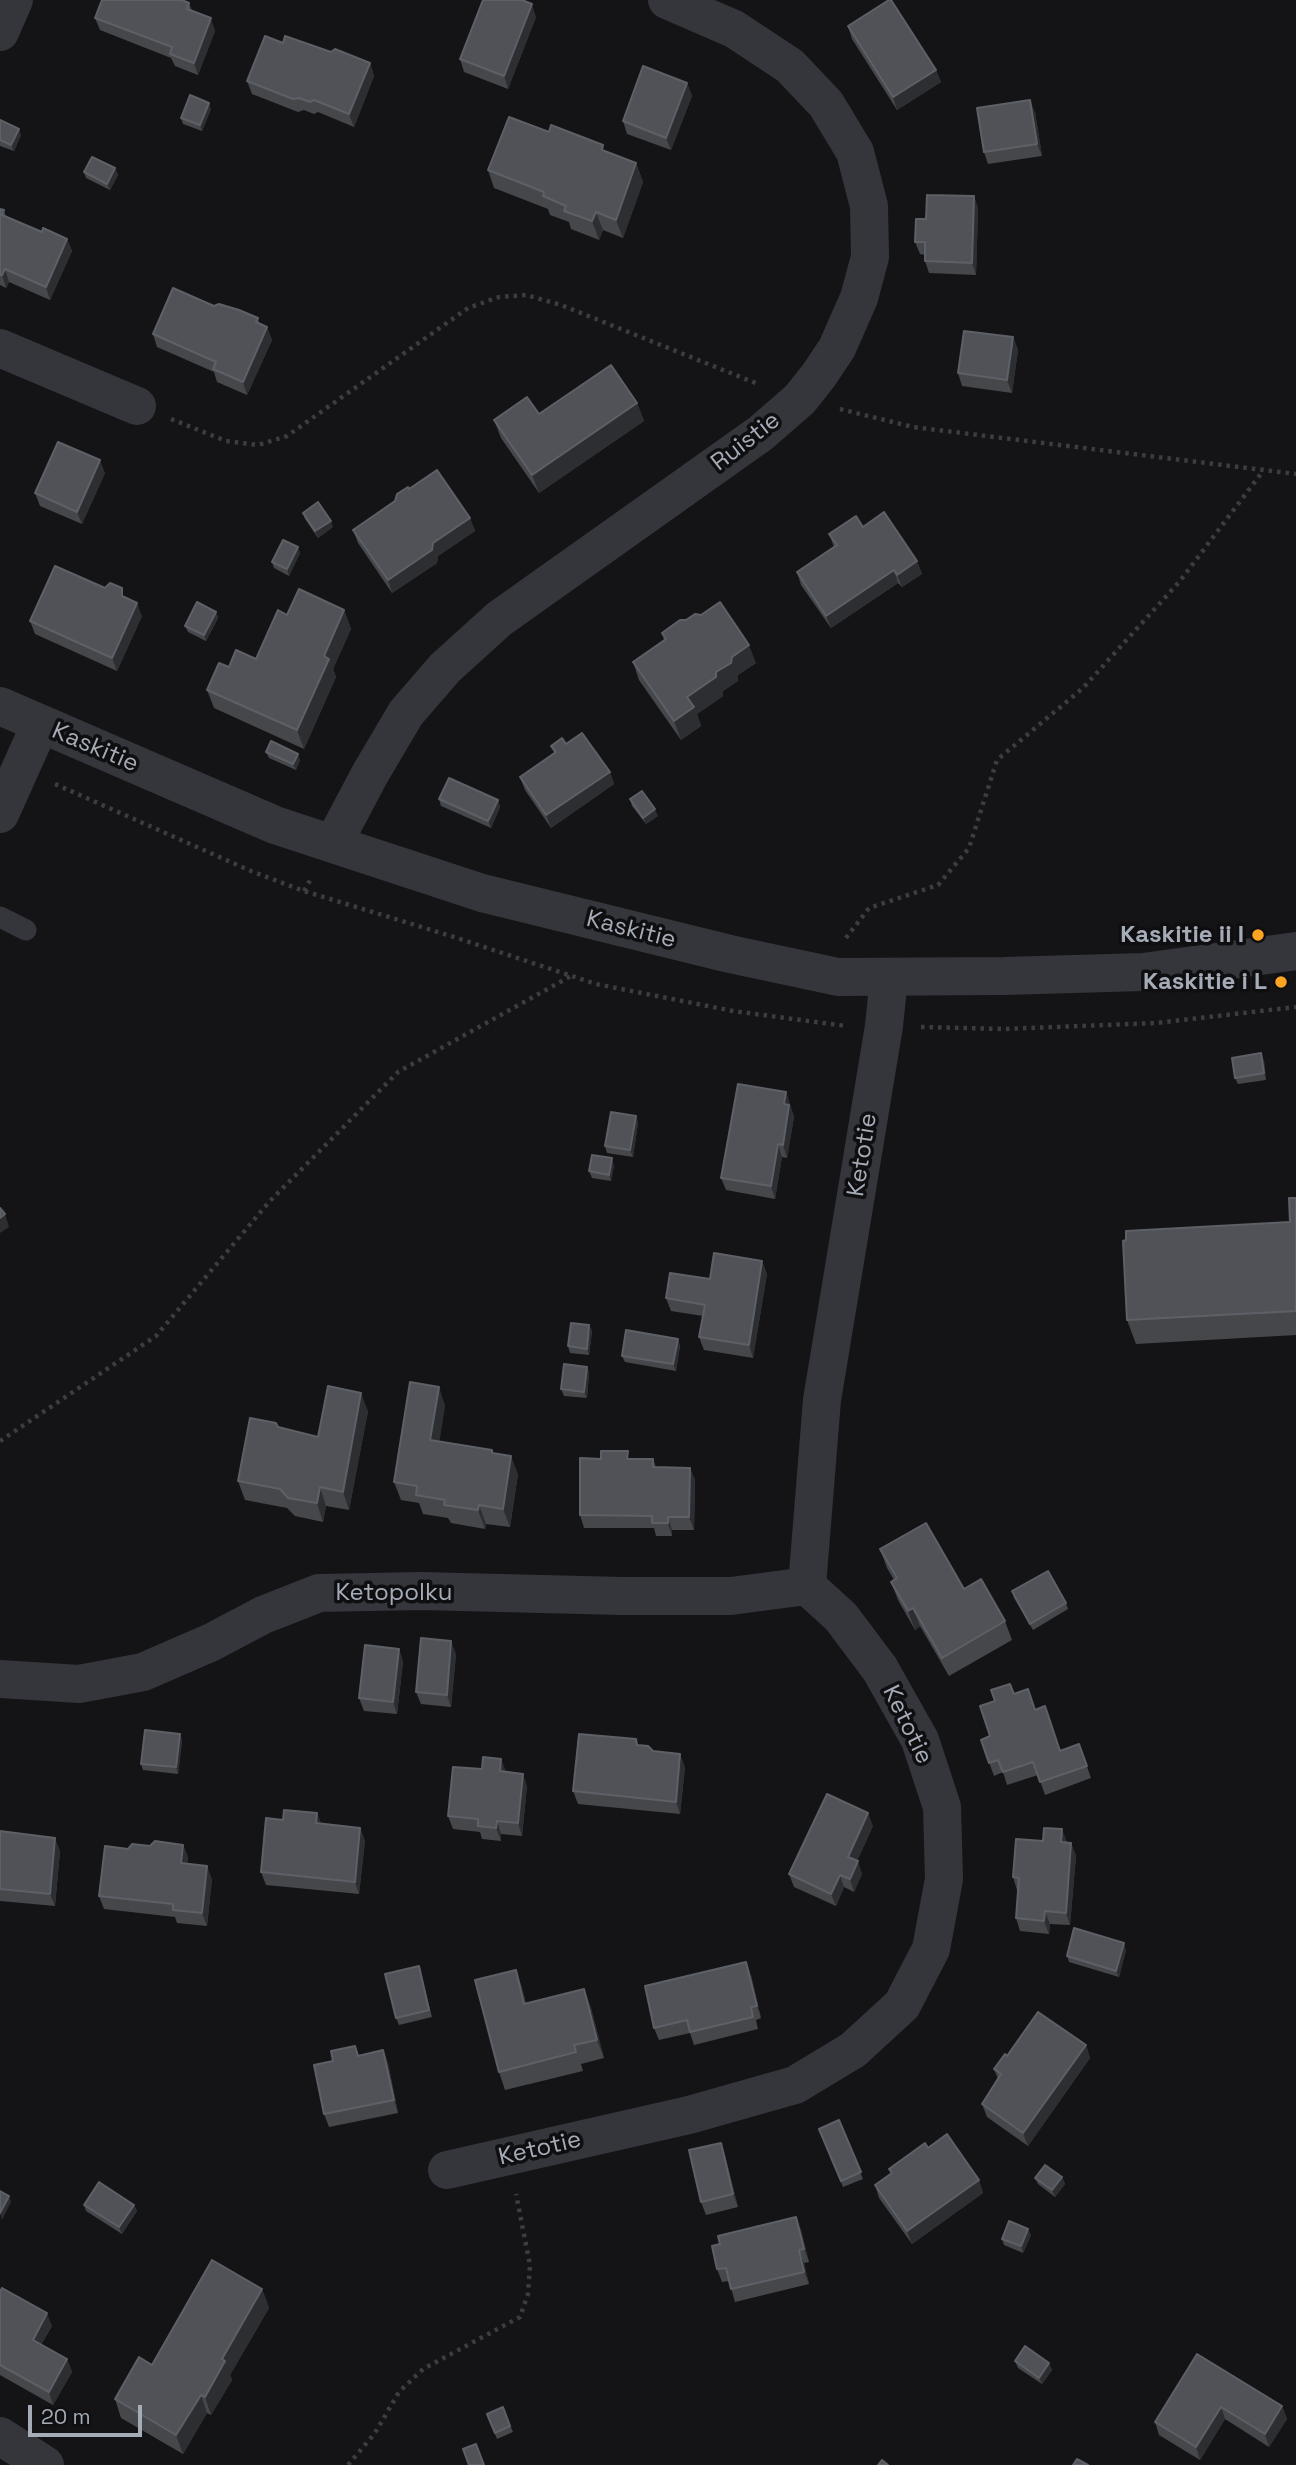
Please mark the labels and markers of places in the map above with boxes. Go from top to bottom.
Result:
place label: Kaskitie ii I [1120,921,1244,949]
marker: Kaskitie ii I [1250,927,1266,943]
place label: Kaskitie i L [1143,968,1267,996]
marker: Kaskitie i L [1273,974,1289,990]

